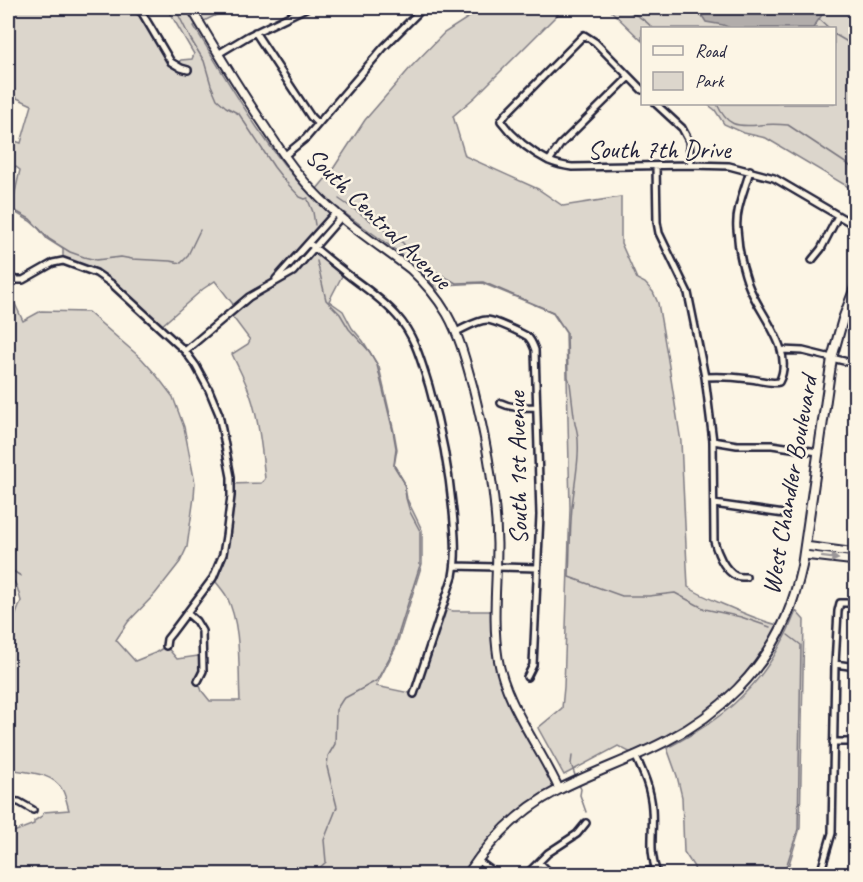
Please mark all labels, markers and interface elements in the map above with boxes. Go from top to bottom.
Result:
legend [641,27,836,105]
text: Road [695,40,728,62]
text: Park [695,70,725,92]
street label: South 7th Drive [588,133,732,166]
street label: South Central Avenue [299,140,460,298]
street label: West Chandler Boulevard [754,370,826,597]
street label: South 1st Avenue [500,390,535,545]
one-way arrow [820,553,839,563]

